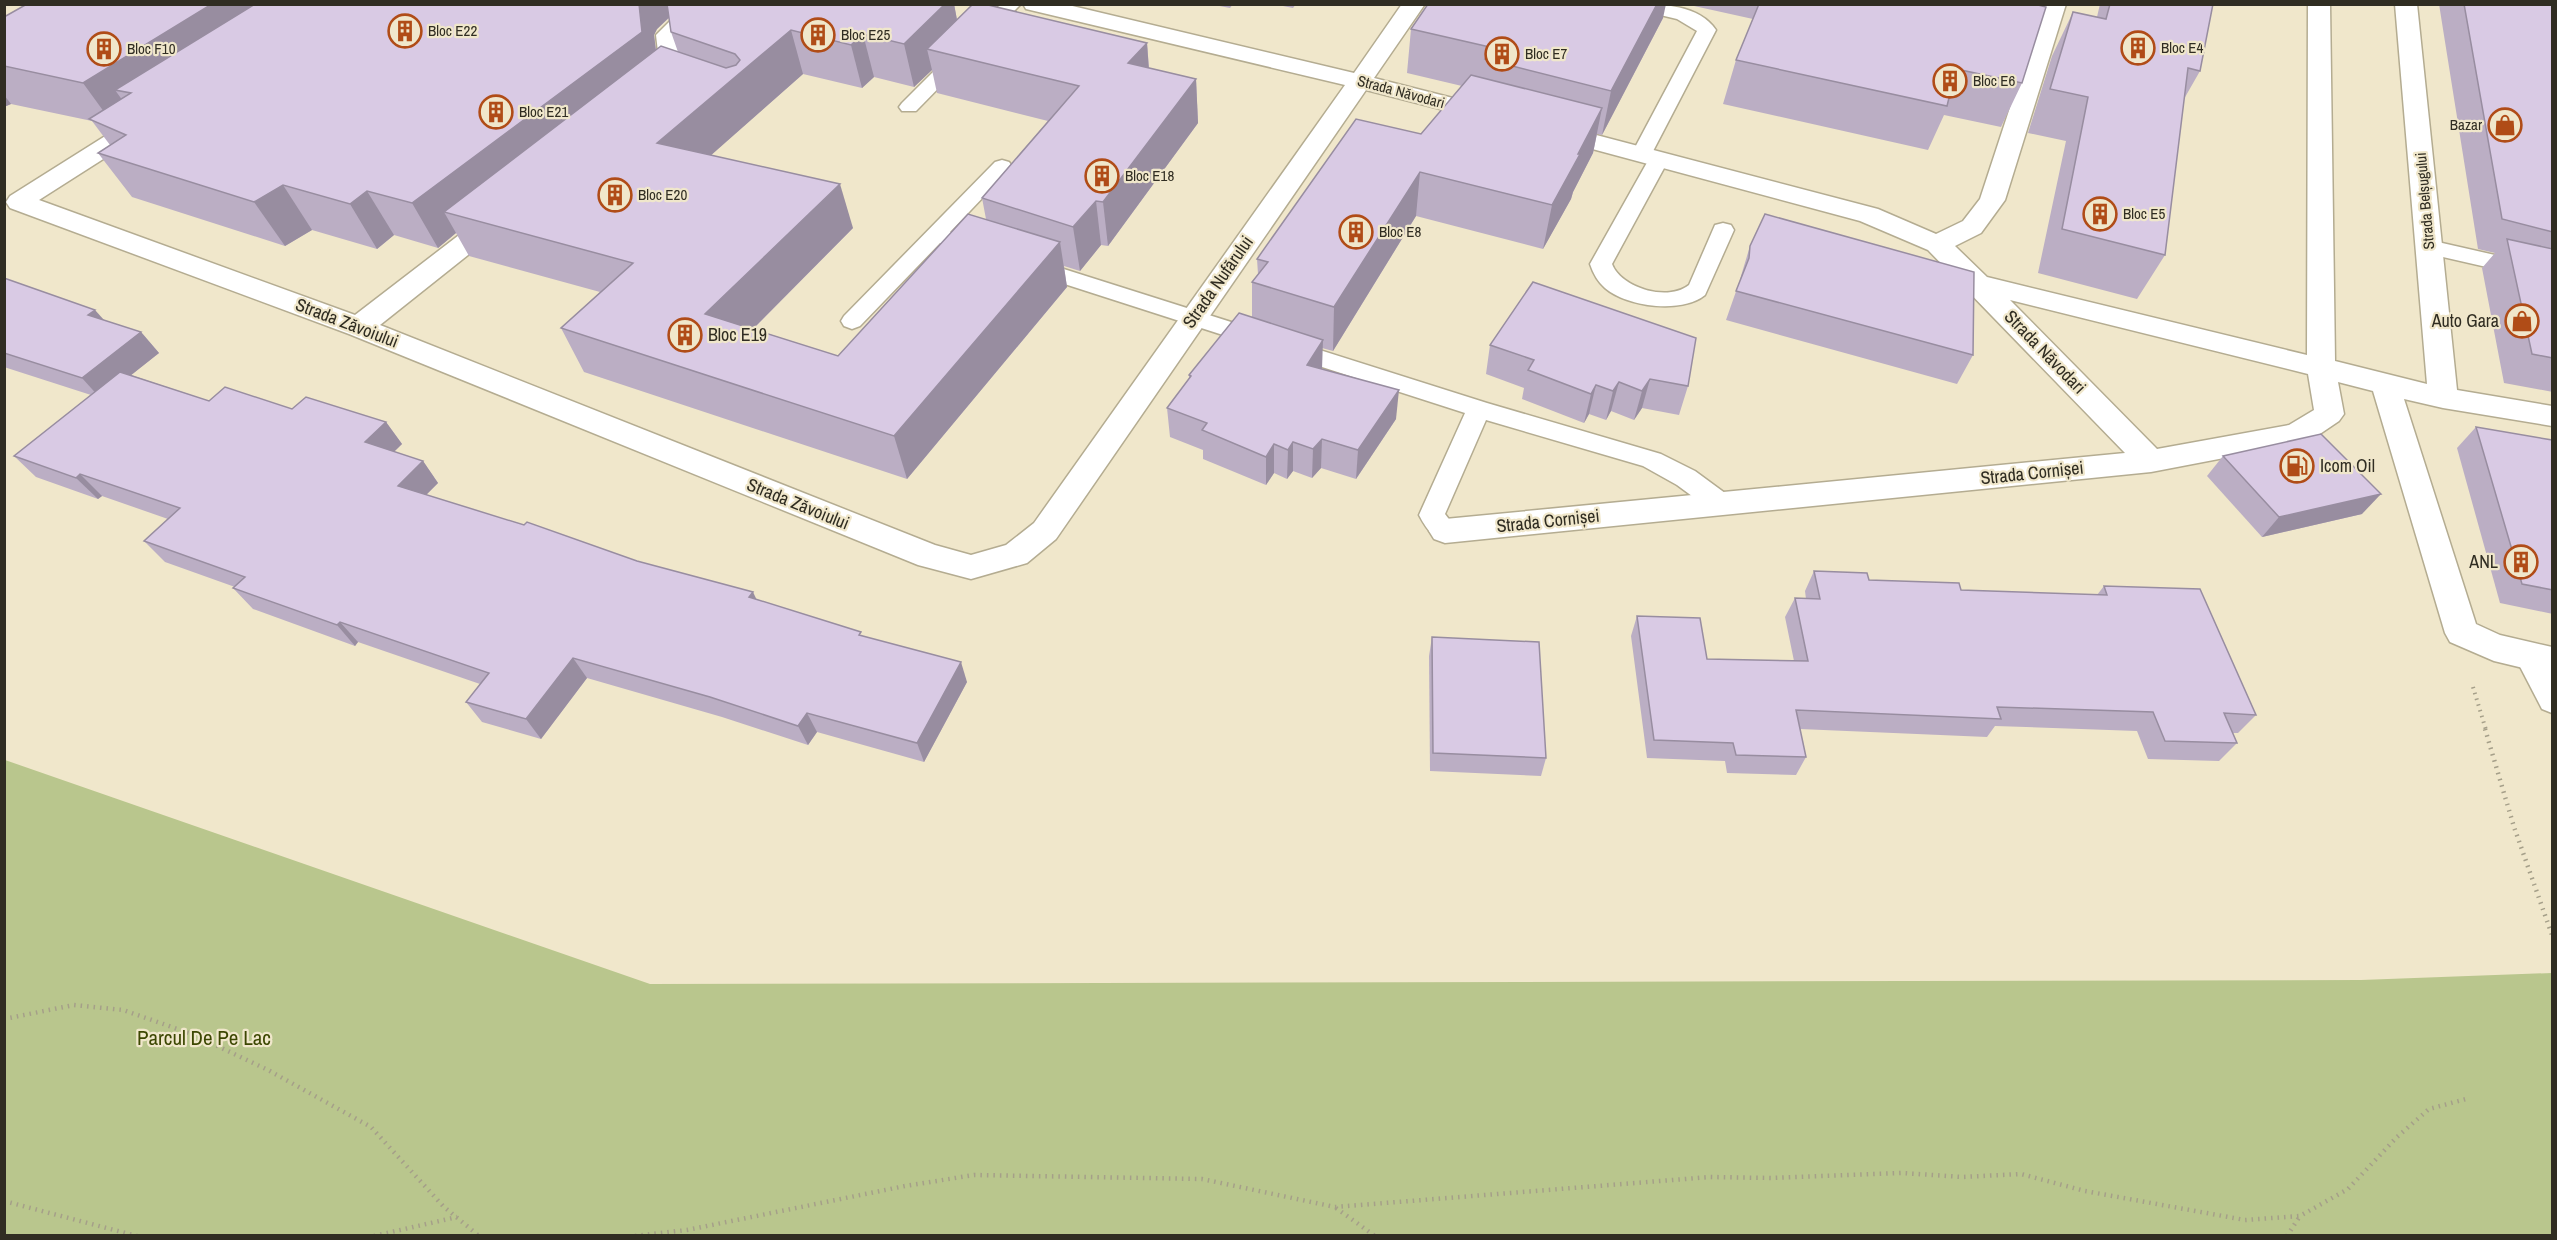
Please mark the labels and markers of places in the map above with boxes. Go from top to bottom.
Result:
building icon: Bloc E22 [387,13,423,49]
building icon: Bloc E25 [800,17,836,53]
place label: Bloc E22 [428,20,477,41]
place label: Bloc E25 [841,24,890,45]
building icon: Bloc E4 [2120,30,2156,66]
building icon: Bloc F10 [86,31,122,67]
building icon: Bloc E7 [1484,36,1520,72]
place label: Bloc E4 [2161,37,2204,58]
place label: Bloc F10 [127,38,176,59]
place label: Bloc E7 [1525,43,1568,64]
building icon: Bloc E6 [1932,63,1968,99]
place label: Bloc E6 [1973,70,2016,91]
building icon: Bloc E21 [478,94,514,130]
place label: Bloc E21 [519,101,568,122]
shop icon: Bazar [2487,107,2523,143]
place label: Bazar [2450,114,2482,135]
building icon: Bloc E18 [1084,158,1120,194]
place label: Bloc E18 [1125,165,1174,186]
building icon: Bloc E20 [597,177,633,213]
place label: Bloc E20 [638,184,687,205]
building icon: Bloc E5 [2082,196,2118,232]
place label: Bloc E5 [2123,203,2166,224]
building icon: Bloc E8 [1338,214,1374,250]
place label: Bloc E8 [1379,221,1422,242]
shop icon: Auto Gara [2504,303,2540,339]
place label: Auto Gara [2431,308,2499,333]
building icon: Bloc E19 [667,317,703,353]
place label: Bloc E19 [708,322,767,347]
fuel station icon: Icom Oil [2279,448,2315,484]
place label: Icom Oil [2320,453,2375,478]
building icon: ANL [2503,544,2539,580]
place label: ANL [2468,549,2498,574]

